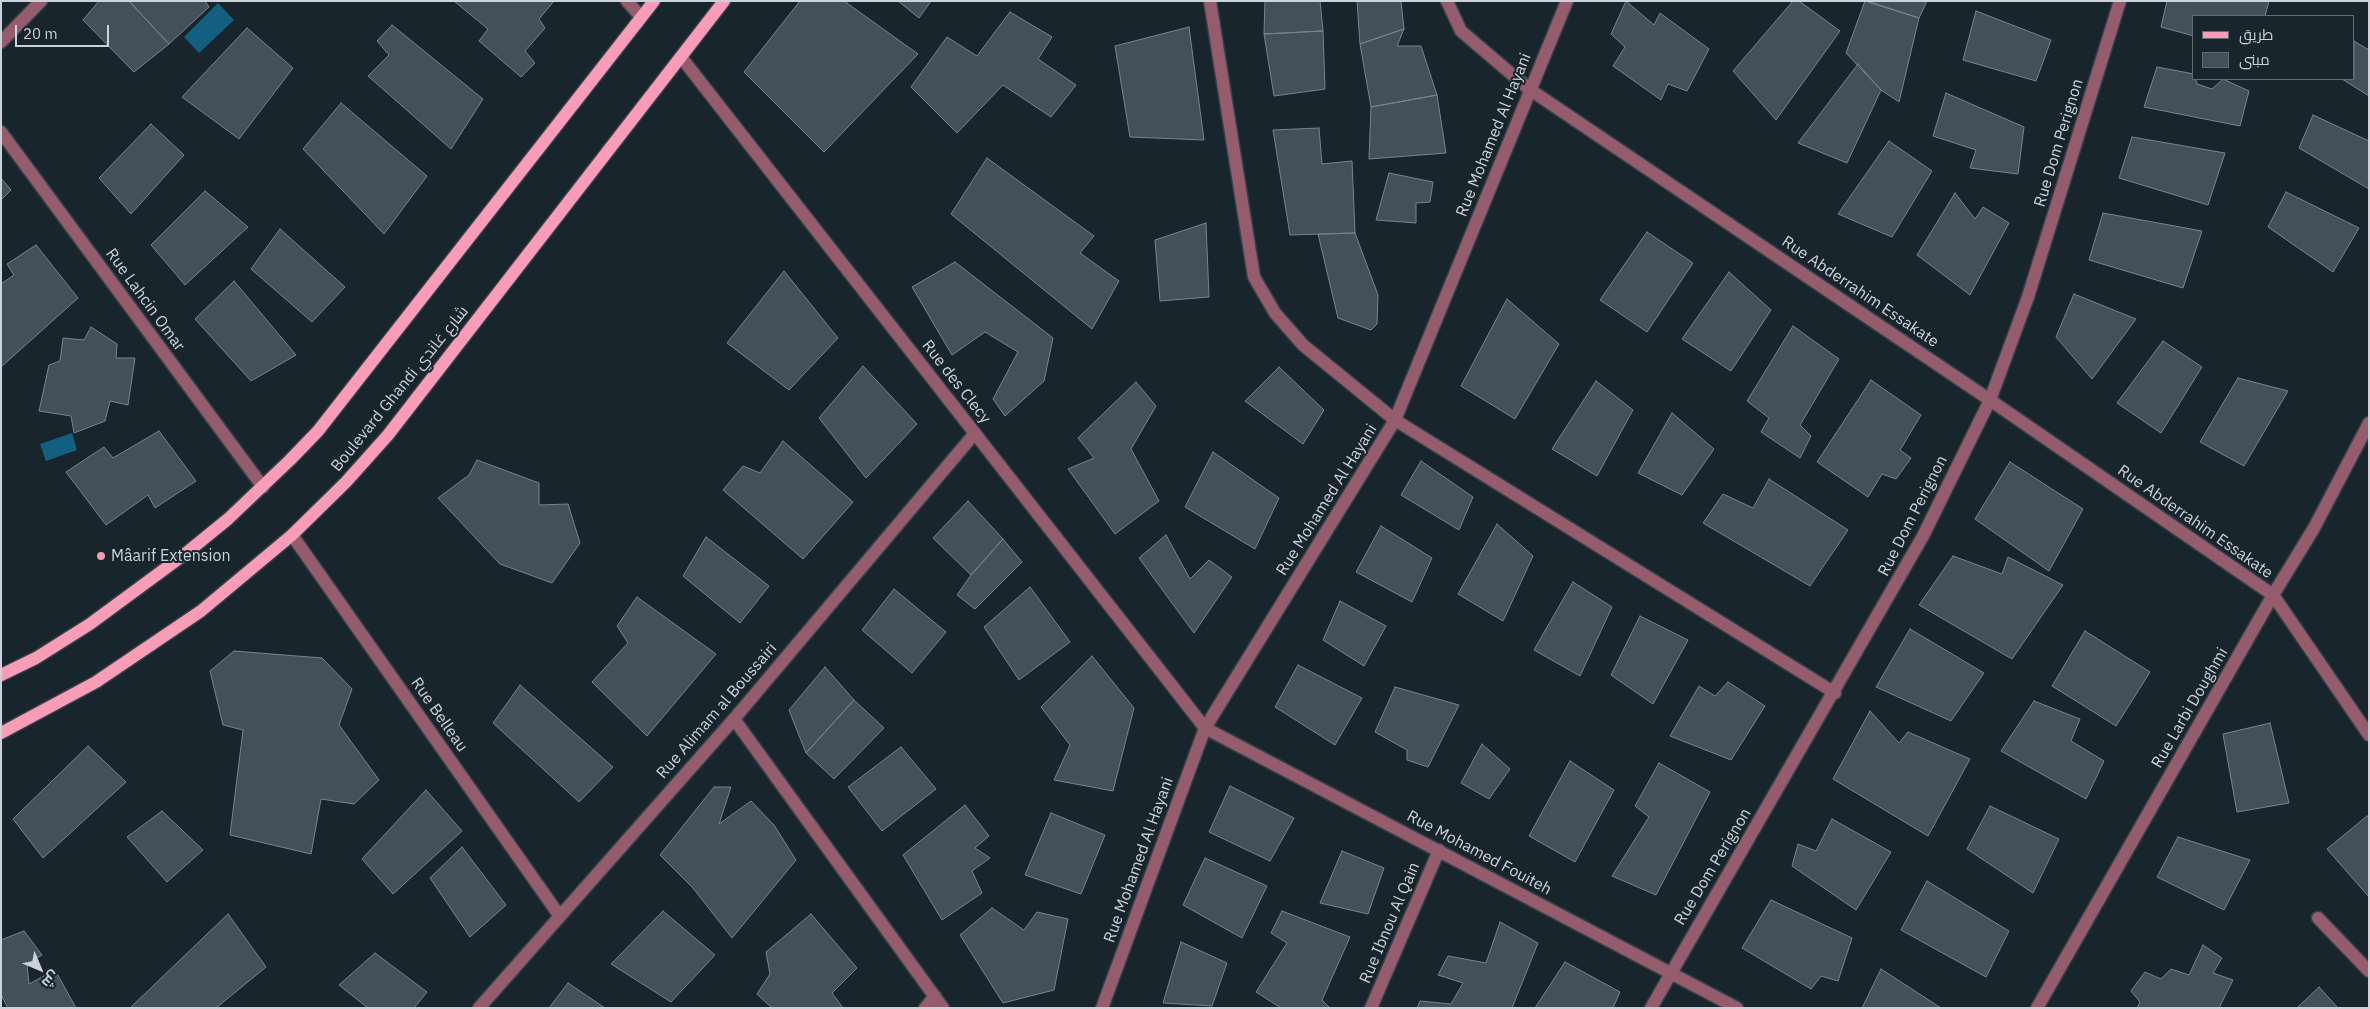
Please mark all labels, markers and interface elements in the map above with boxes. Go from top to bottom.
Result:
scale bar [18,15,111,47]
legend [2192,15,2355,80]
text: 20 m [23,24,58,43]
text: طريق [2239,25,2273,44]
street label: Rue Mohamed Al Hayani [1452,50,1536,220]
text: مبنى [2239,50,2270,69]
street label: Rue Dom Perignon [2030,77,2088,209]
street label: Rue Abderrahim Essakate [1778,232,1942,352]
street label: Rue Lahcin Omar [101,245,189,355]
street label: Boulevard Ghandi شارع غاندي [327,302,473,476]
street label: Rue des Clecy [917,336,995,428]
street label: Rue Mohamed Al Hayani [1273,421,1381,579]
street label: Rue Dom Perignon [1874,452,1952,580]
street label: Rue Abderrahim Essakate [2114,461,2276,583]
place label: Mâarif Extension [111,546,231,566]
marker: Mâarif Extension [95,550,107,562]
street label: Rue Alimam al Boussairi [653,639,781,783]
street label: Rue Larbi Doughmi [2148,644,2232,772]
street label: Rue Belleau [406,674,472,756]
street label: Rue Mohamed Al Hayani [1100,775,1178,945]
street label: Rue Dom Perignon [1671,805,1755,929]
street label: Rue Mohamed Fouiteh [1403,807,1555,899]
street label: Rue Ibnou Al Qain [1356,859,1424,987]
north arrow [15,944,65,994]
text: ش [38,967,63,992]

